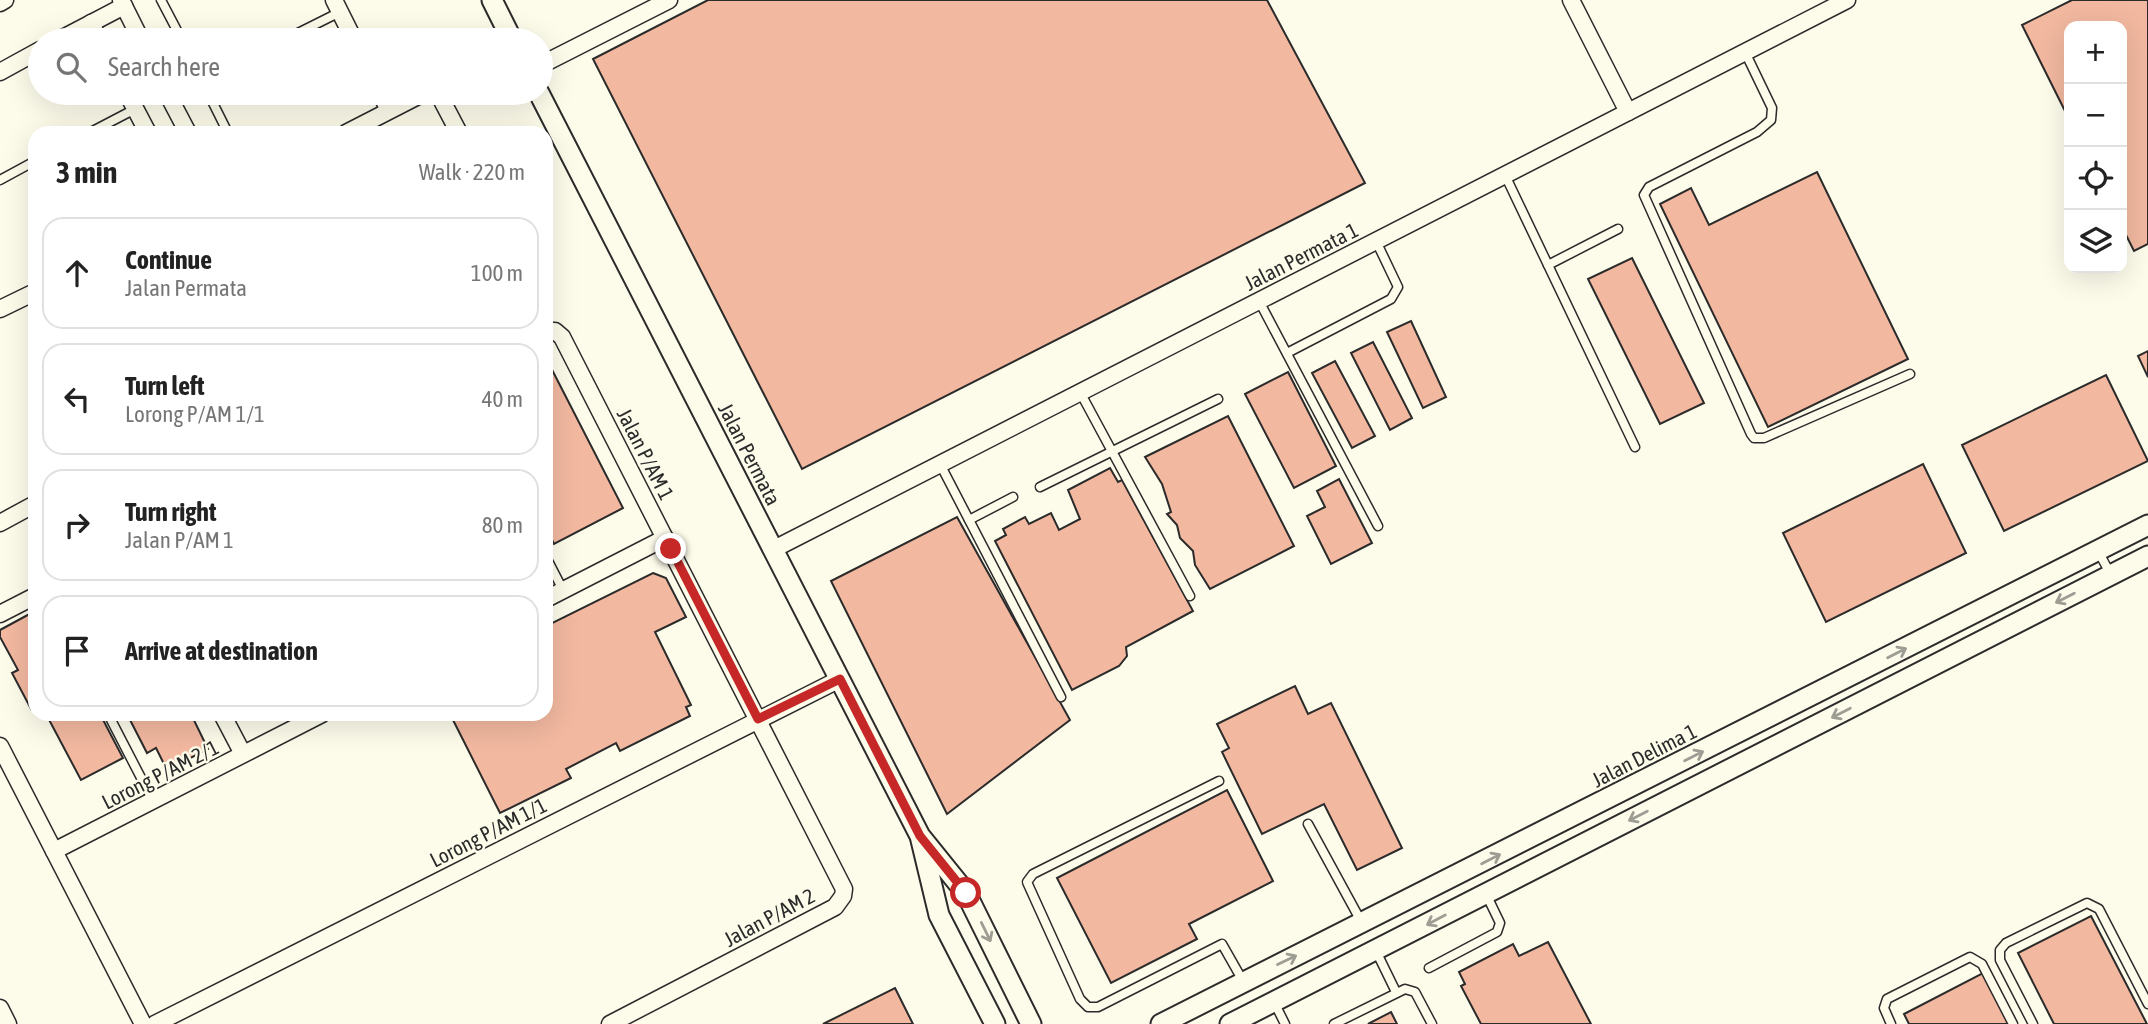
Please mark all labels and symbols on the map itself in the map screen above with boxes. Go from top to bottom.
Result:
street label: Jalan Permata 1 [1240,217,1362,295]
street label: Jalan Permata [714,399,786,509]
street label: Jalan P/AM 1 [613,404,679,504]
route end [655,533,686,564]
one-way arrow [2055,592,2076,606]
one-way arrow [1886,645,1906,659]
one-way arrow [1831,706,1852,720]
street label: Jalan Delima 1 [1588,718,1700,792]
street label: Lorong P/AM 2/1 [98,734,222,814]
one-way arrow [1683,748,1704,762]
street label: Lorong P/AM 1/1 [426,792,550,872]
one-way arrow [1628,810,1649,824]
one-way arrow [1480,851,1501,865]
route start [950,877,981,908]
street label: Jalan P/AM 2 [719,883,819,951]
one-way arrow [1426,914,1447,927]
one-way arrow [979,921,993,942]
one-way arrow [1276,953,1297,966]

